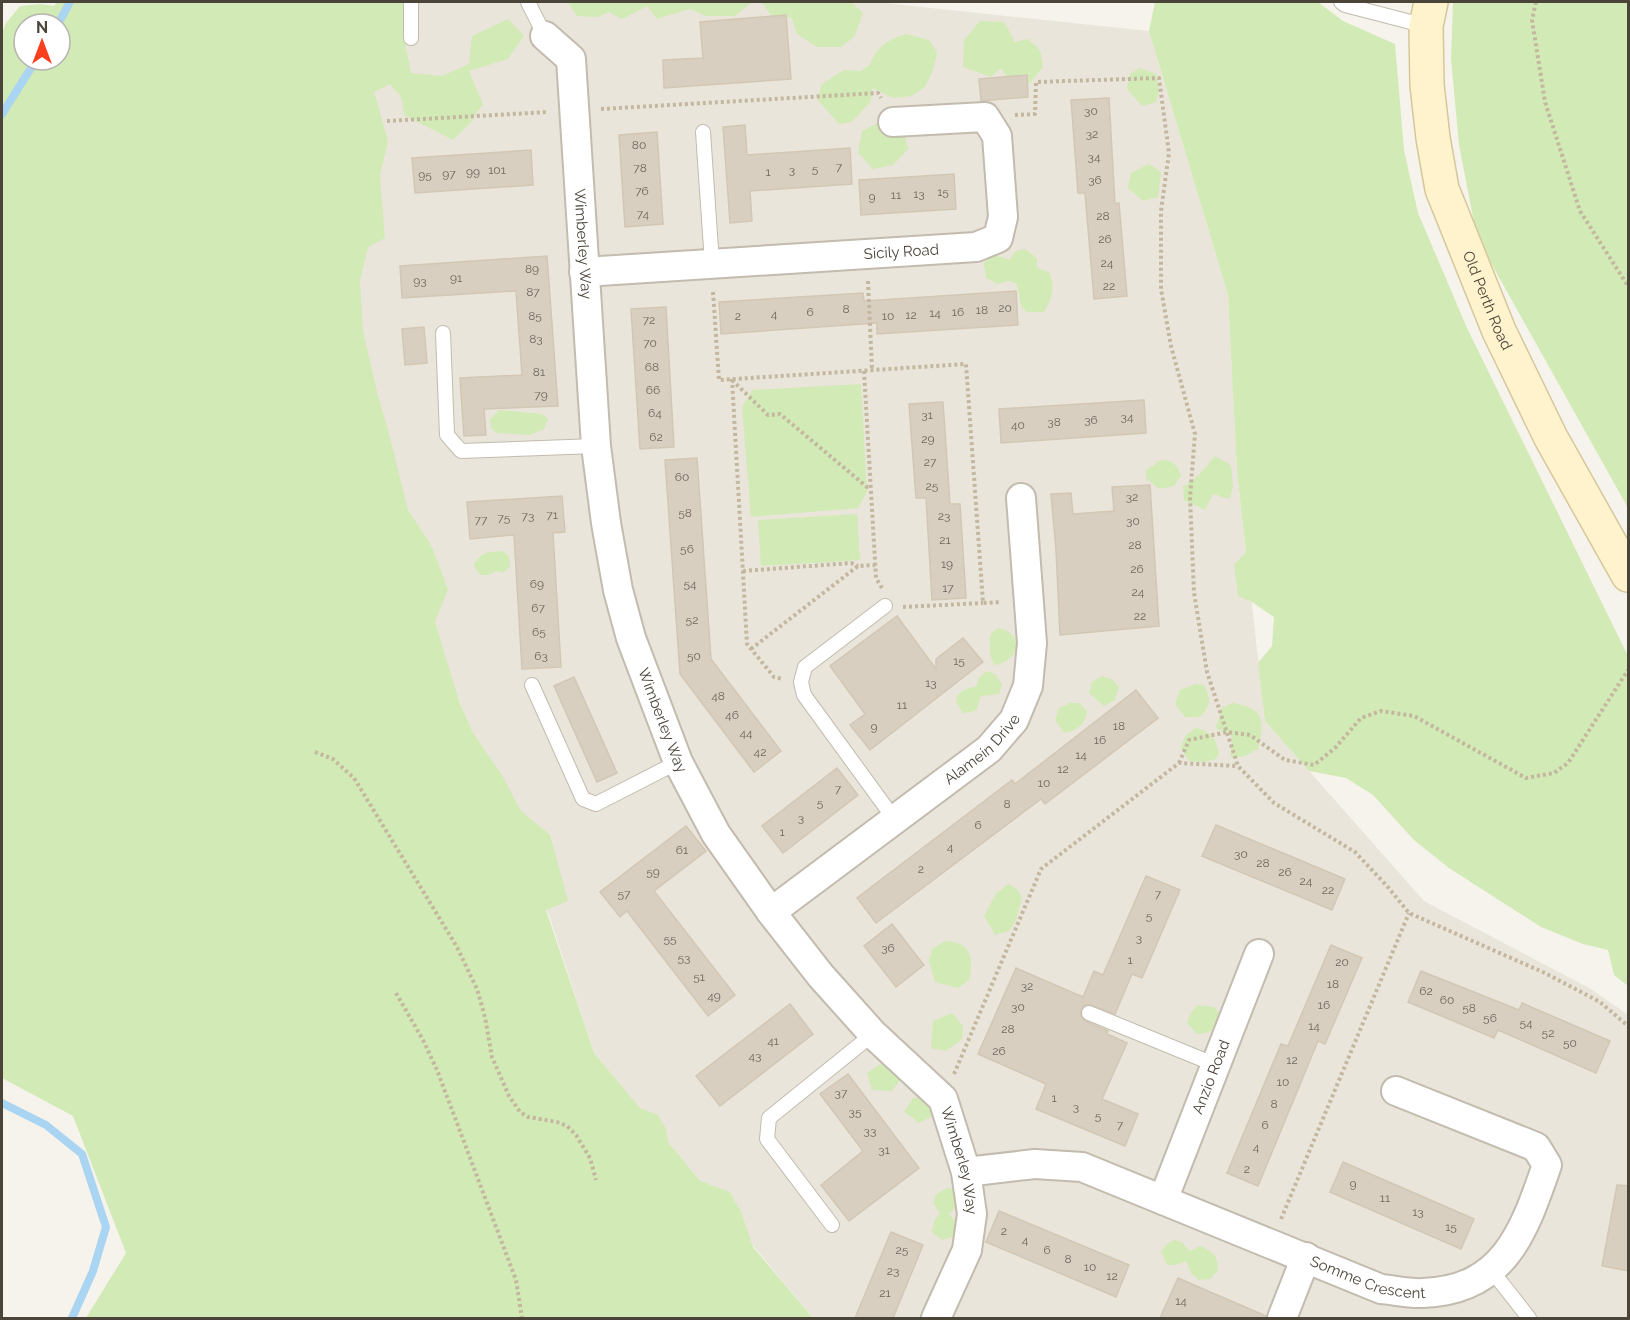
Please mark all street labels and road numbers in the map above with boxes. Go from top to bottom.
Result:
street label: Wimberley Way [570,188,595,300]
street label: Sicily Road [863,240,940,263]
street label: Old Perth Road [1459,248,1516,353]
street label: Wimberley Way [634,665,691,776]
street label: Alamein Drive [941,712,1024,788]
street label: Anzio Road [1188,1037,1234,1117]
street label: Wimberley Way [937,1104,981,1216]
street label: Somme Crescent [1308,1252,1426,1302]

